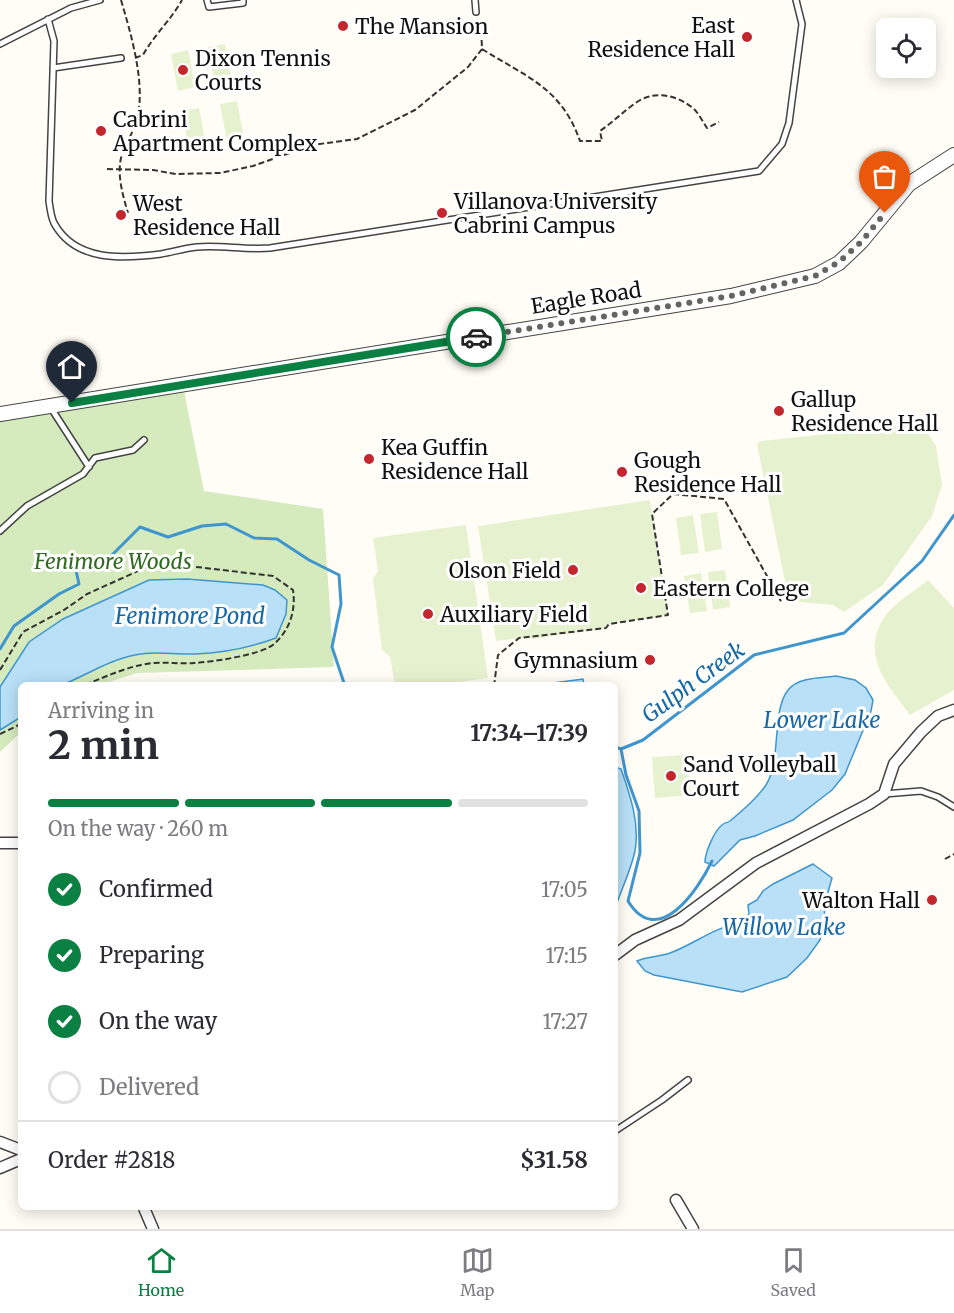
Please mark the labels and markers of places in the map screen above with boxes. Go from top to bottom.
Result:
place label: East Residence Hall [587,12,735,63]
place label: The Mansion [355,13,488,40]
marker: The Mansion [336,19,350,33]
marker: East Residence Hall [740,30,754,44]
place label: Dixon Tennis Courts [195,45,331,96]
marker: Dixon Tennis Courts [176,63,190,77]
place label: Cabrini Apartment Complex [112,106,318,157]
marker: Cabrini Apartment Complex [94,124,108,138]
pin [859,151,910,213]
place label: Villanova University Cabrini Campus [453,188,658,239]
place label: West Residence Hall [132,190,281,241]
marker: Villanova University Cabrini Campus [435,206,449,220]
marker: West Residence Hall [114,208,128,222]
pin [46,341,97,403]
place label: Gallup Residence Hall [791,386,939,437]
marker: Gallup Residence Hall [772,404,786,418]
place label: Kea Guffin Residence Hall [381,434,529,485]
place label: Gough Residence Hall [634,447,782,498]
marker: Kea Guffin Residence Hall [362,452,376,466]
marker: Gough Residence Hall [615,465,629,479]
place label: Olson Field [449,557,561,584]
marker: Olson Field [566,563,580,577]
place label: Eastern College [653,575,809,602]
marker: Eastern College [634,581,648,595]
place label: Auxiliary Field [439,601,588,628]
marker: Auxiliary Field [421,607,435,621]
place label: Gymnasium [514,647,638,674]
marker: Gymnasium [643,653,657,667]
place label: Sand Volleyball Court [683,751,837,802]
marker: Sand Volleyball Court [664,769,678,783]
place label: Walton Hall [801,887,920,914]
marker: Walton Hall [925,893,939,907]

